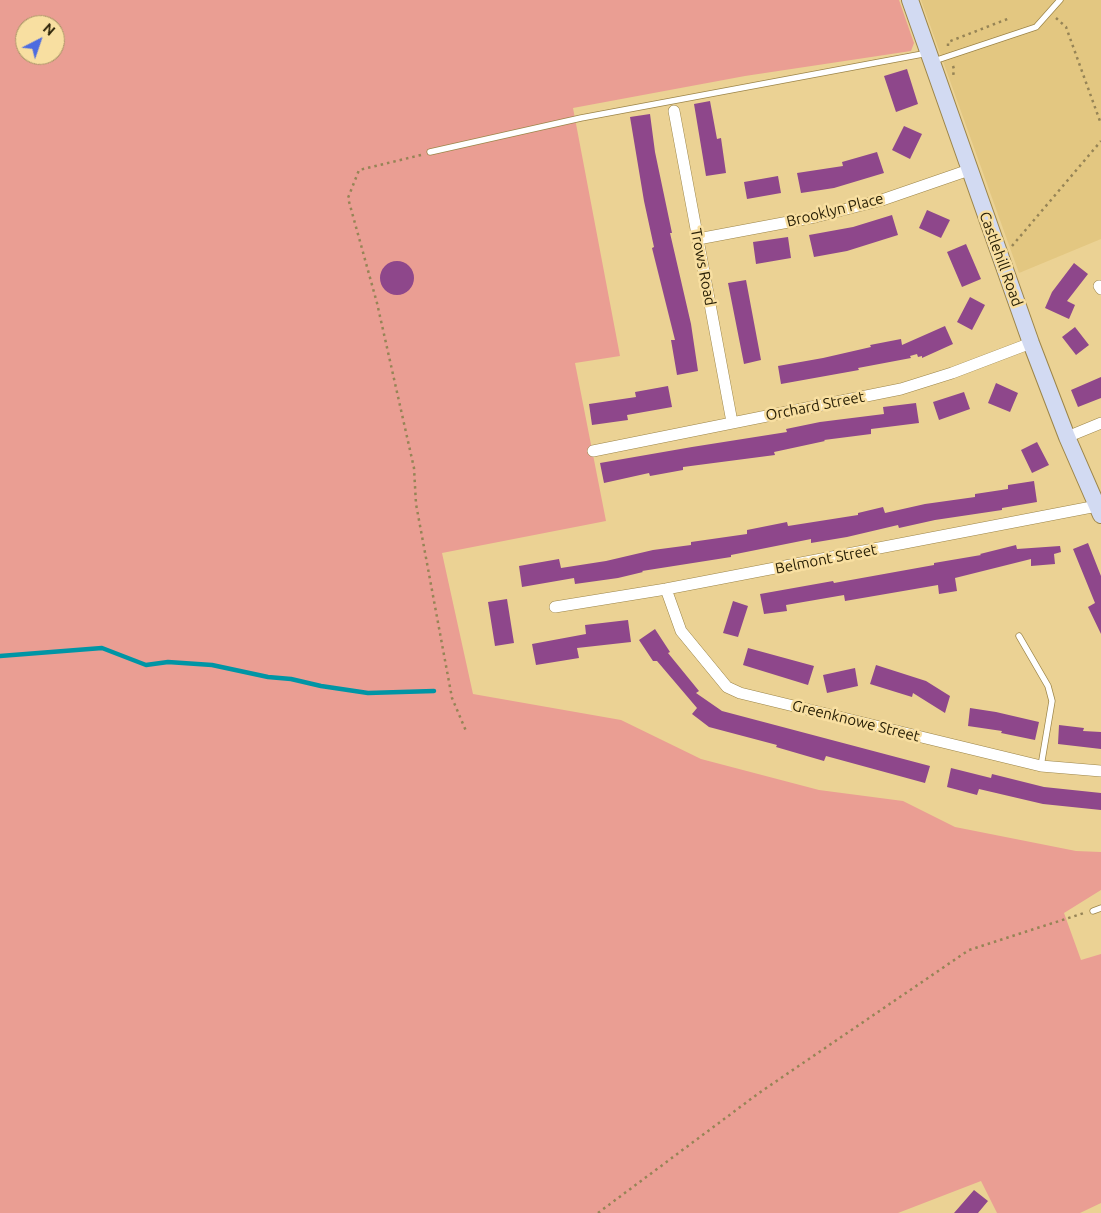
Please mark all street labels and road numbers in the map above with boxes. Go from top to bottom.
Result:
street label: Brooklyn Place [785,189,885,231]
street label: Castlehill Road [976,209,1026,309]
street label: Trows Road [687,227,719,307]
street label: Orchard Street [764,388,866,424]
street label: Belmont Street [774,540,878,578]
street label: Greenknowe Street [790,696,922,746]

